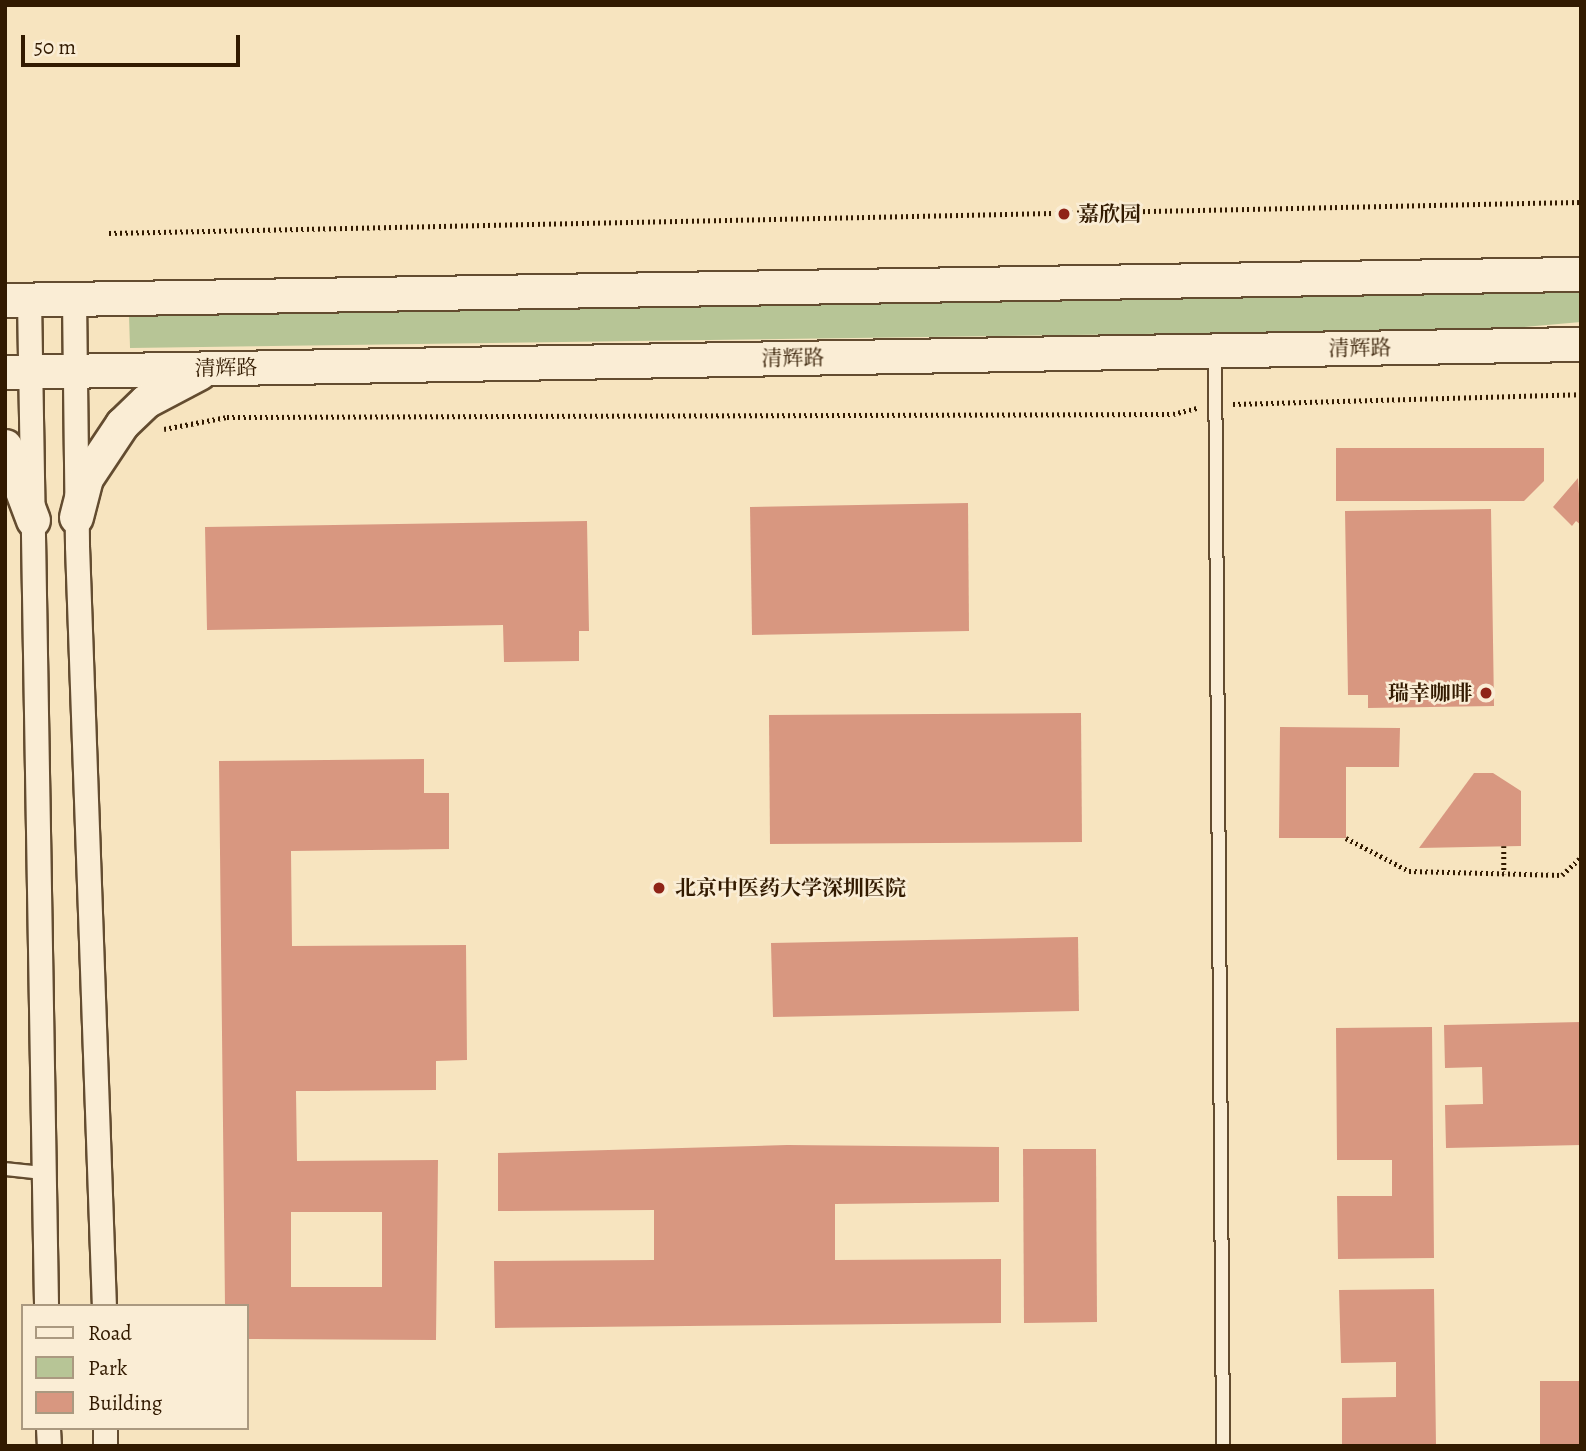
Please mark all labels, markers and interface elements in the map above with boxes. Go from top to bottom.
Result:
scale bar [24,21,243,65]
text: 50 m [34,33,76,61]
place label: 嘉欣园 [1078,201,1141,227]
marker: 嘉欣园 [1056,206,1072,222]
street label: 清辉路 [1328,335,1392,361]
street label: 清辉路 [761,345,825,371]
street label: 清辉路 [194,355,258,381]
place label: 瑞幸咖啡 [1388,680,1472,706]
marker: 瑞幸咖啡 [1478,685,1494,701]
place label: 北京中医药大学深圳医院 [675,875,906,901]
marker: 北京中医药大学深圳医院 [649,878,669,898]
legend [21,1304,248,1430]
text: Road [88,1319,132,1347]
text: Park [88,1354,127,1382]
text: Building [88,1389,162,1417]

